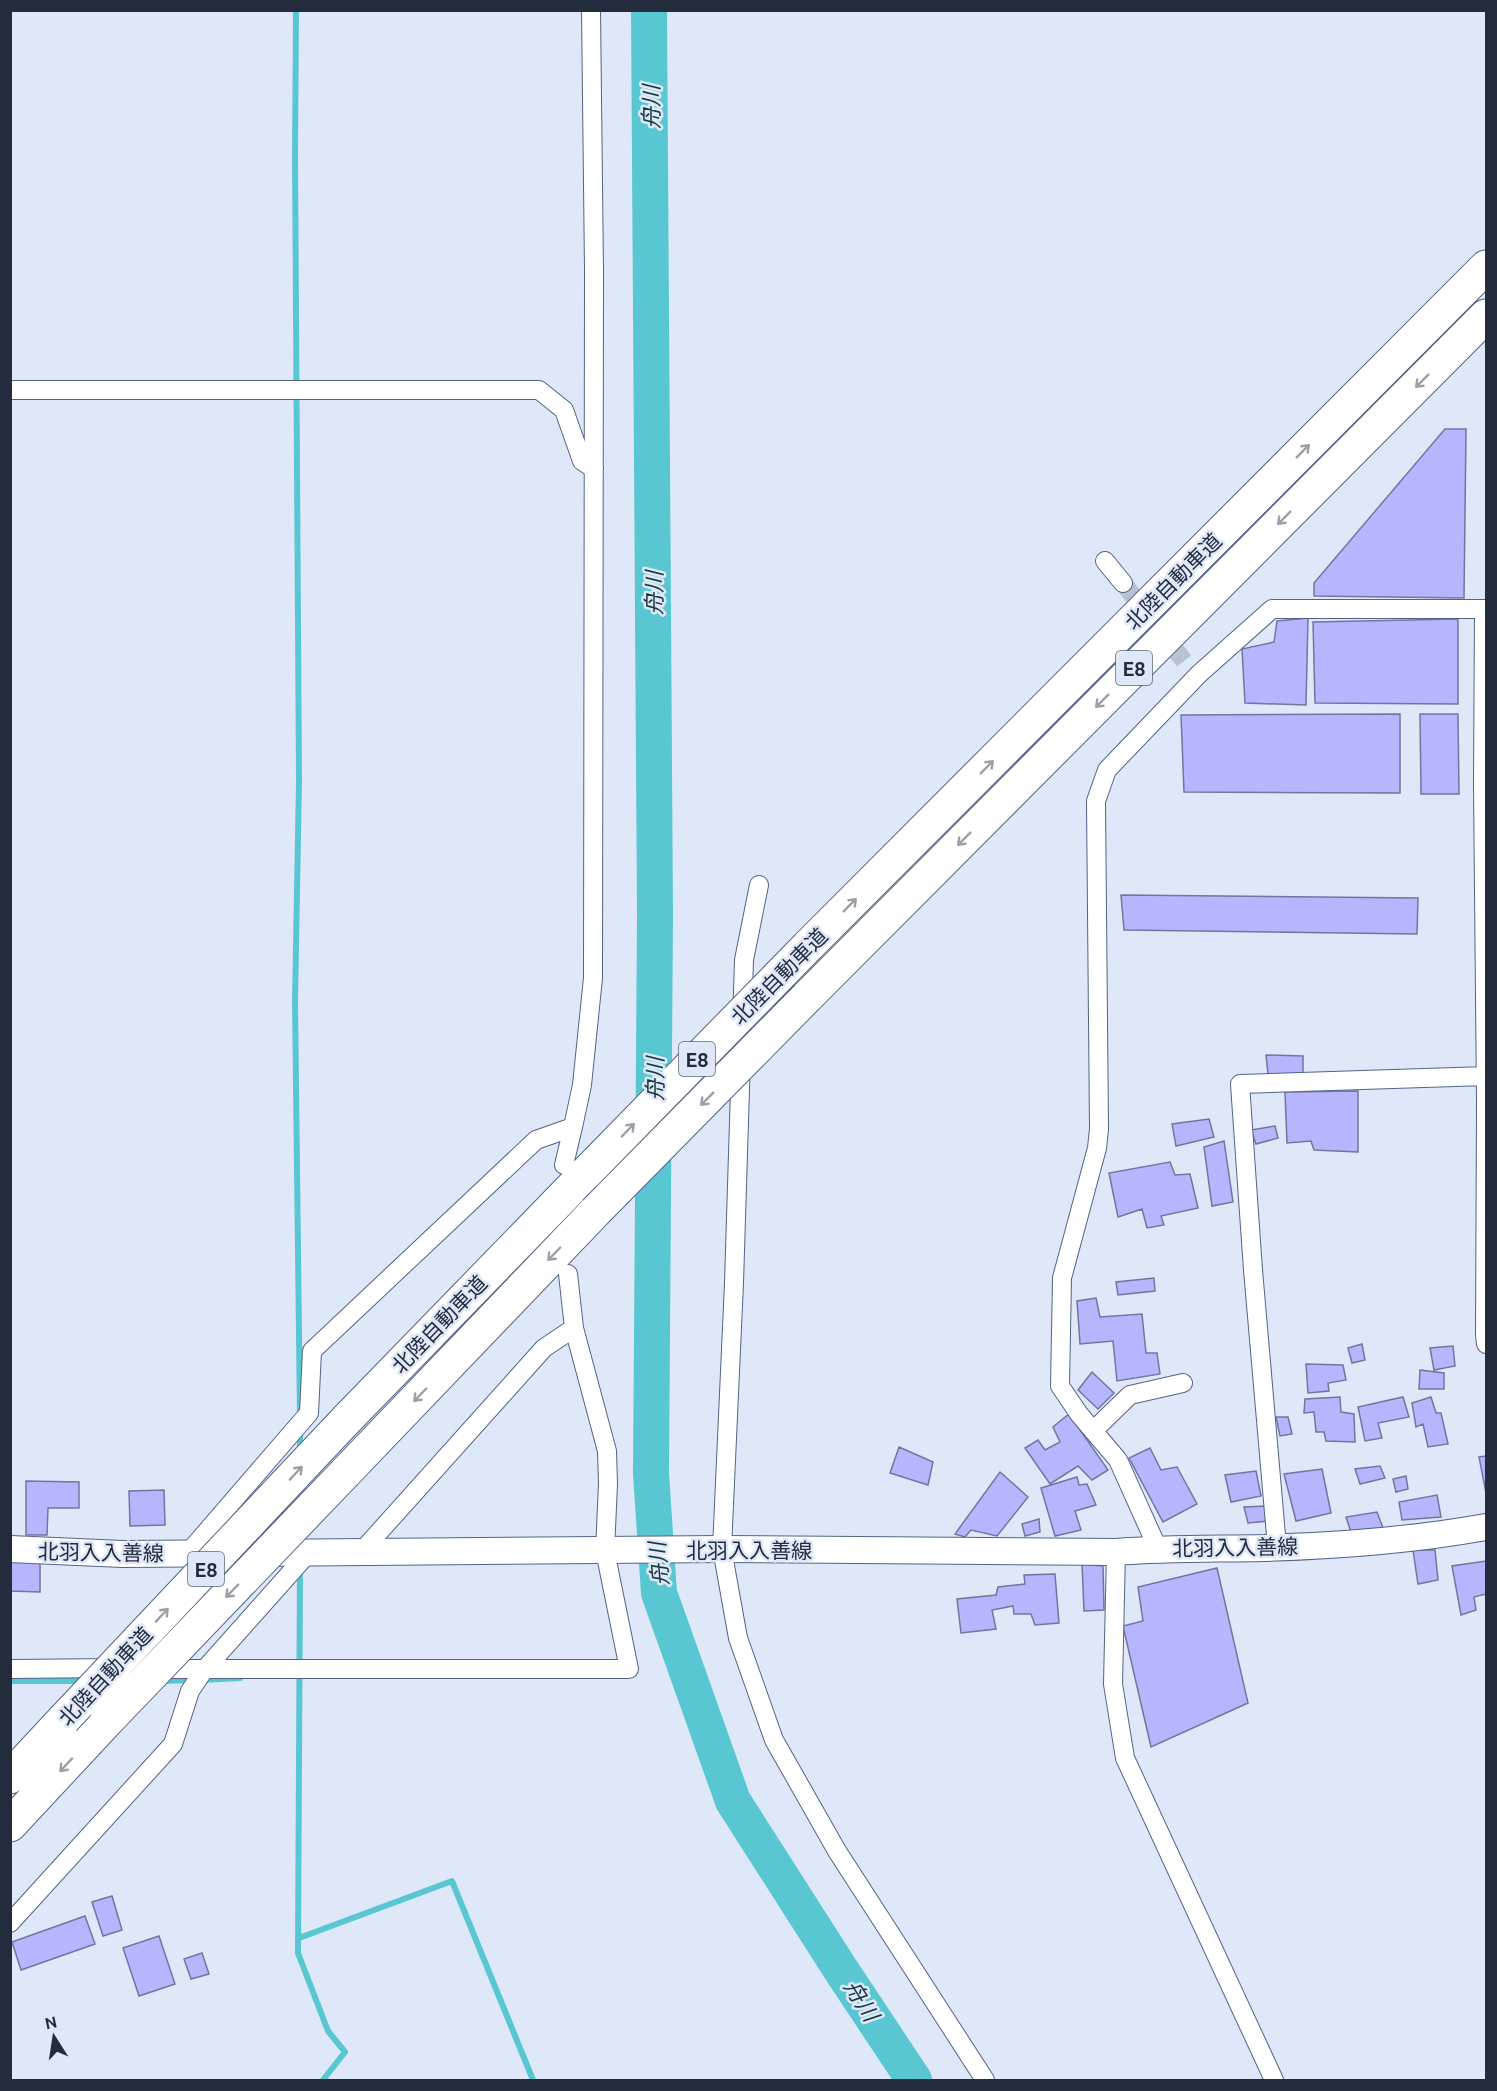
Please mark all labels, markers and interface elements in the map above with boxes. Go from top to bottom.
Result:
water label: 舟川 [638,83,663,129]
one-way arrow [1415,373,1430,388]
one-way arrow [1296,443,1311,458]
one-way arrow [1277,511,1292,526]
street label: 北陸自動車道 [1120,528,1226,634]
water label: 舟川 [641,569,666,615]
road number: E8 [1116,651,1152,685]
one-way arrow [1094,693,1109,708]
one-way arrow [980,760,995,774]
one-way arrow [957,832,972,847]
one-way arrow [842,898,857,912]
street label: 北陸自動車道 [726,923,832,1029]
road number: E8 [679,1042,715,1076]
water label: 舟川 [642,1055,667,1101]
one-way arrow [699,1091,714,1106]
one-way arrow [620,1123,635,1138]
one-way arrow [547,1247,562,1262]
street label: 北陸自動車道 [387,1270,491,1378]
one-way arrow [412,1388,427,1403]
one-way arrow [289,1466,303,1481]
street label: 北羽入入善線 [1172,1534,1298,1560]
street label: 北羽入入善線 [686,1538,812,1562]
street label: 北羽入入善線 [38,1539,164,1565]
water label: 舟川 [643,1539,672,1587]
road number: E8 [188,1552,224,1586]
one-way arrow [225,1583,239,1598]
one-way arrow [155,1608,169,1623]
street label: 北陸自動車道 [53,1622,157,1730]
one-way arrow [59,1757,73,1772]
water label: 舟川 [840,1975,886,2027]
north arrow [24,2007,84,2067]
text: N [43,2012,59,2032]

